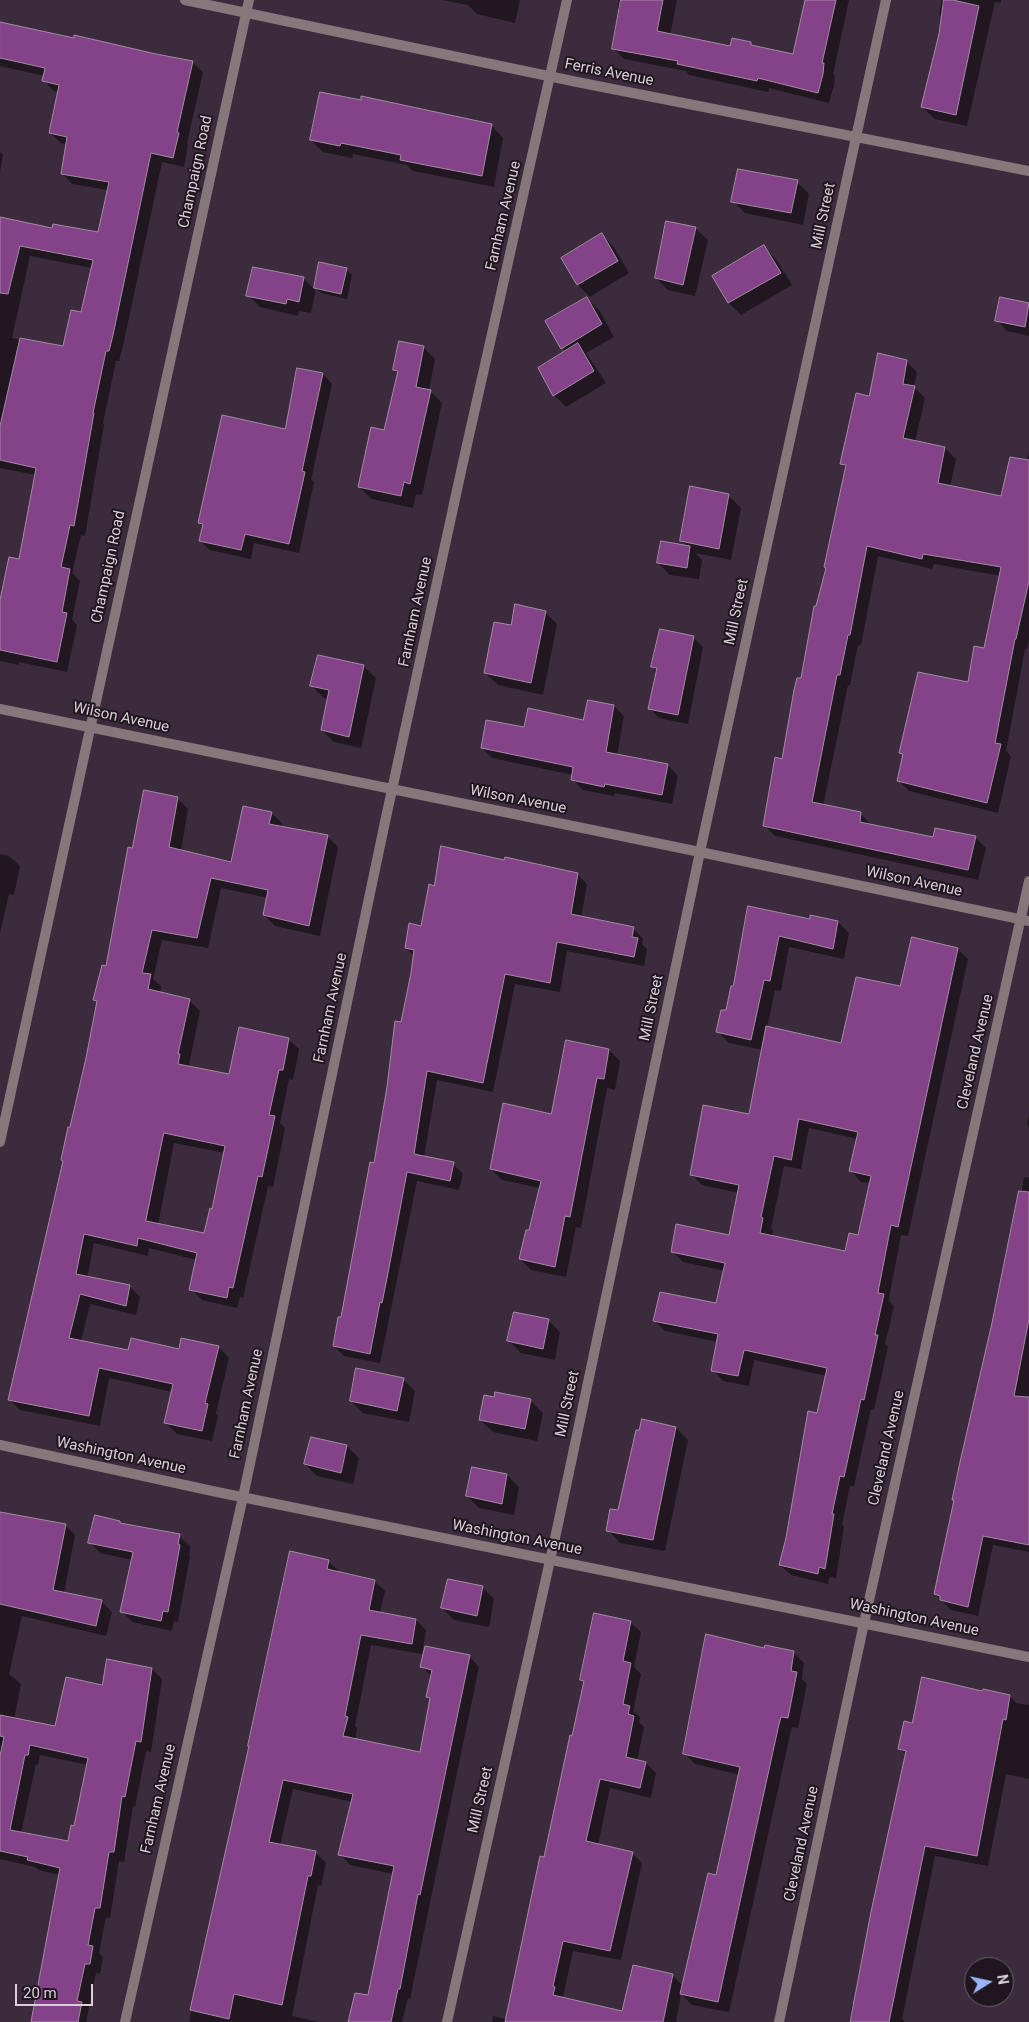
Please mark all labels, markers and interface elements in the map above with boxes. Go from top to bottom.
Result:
street label: Ferris Avenue [563,56,655,90]
street label: Champaign Road [175,114,217,230]
street label: Farnham Avenue [483,159,525,273]
street label: Mill Street [808,181,840,251]
street label: Champaign Road [88,509,130,625]
street label: Farnham Avenue [396,555,436,669]
street label: Mill Street [721,577,753,647]
street label: Wilson Avenue [71,699,171,737]
street label: Wilson Avenue [468,782,568,818]
street label: Wilson Avenue [864,863,964,901]
street label: Farnham Avenue [311,951,351,1065]
street label: Mill Street [636,973,668,1043]
street label: Cleveland Avenue [954,993,998,1111]
street label: Farnham Avenue [227,1347,267,1461]
street label: Mill Street [552,1369,584,1439]
street label: Cleveland Avenue [865,1389,909,1507]
street label: Washington Avenue [55,1433,187,1479]
street label: Washington Avenue [451,1517,583,1559]
street label: Washington Avenue [848,1595,980,1641]
street label: Farnham Avenue [138,1742,180,1856]
street label: Mill Street [465,1765,497,1835]
street label: Cleveland Avenue [781,1785,823,1903]
north arrow [964,1957,1014,2007]
text: N [994,1973,1012,1986]
scale bar [18,1974,95,2006]
text: 20 m [23,1984,57,2002]

